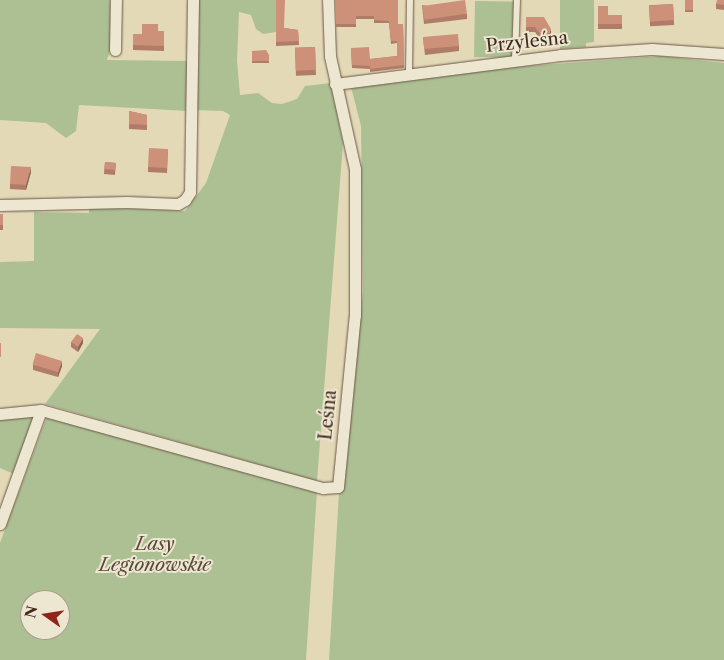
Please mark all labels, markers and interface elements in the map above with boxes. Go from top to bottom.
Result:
street label: Przyleśna [485,27,569,57]
street label: Leśna [315,389,341,441]
park label: Lasy Legionowskie [99,534,211,576]
north arrow [20,590,70,640]
text: N [21,604,41,620]

